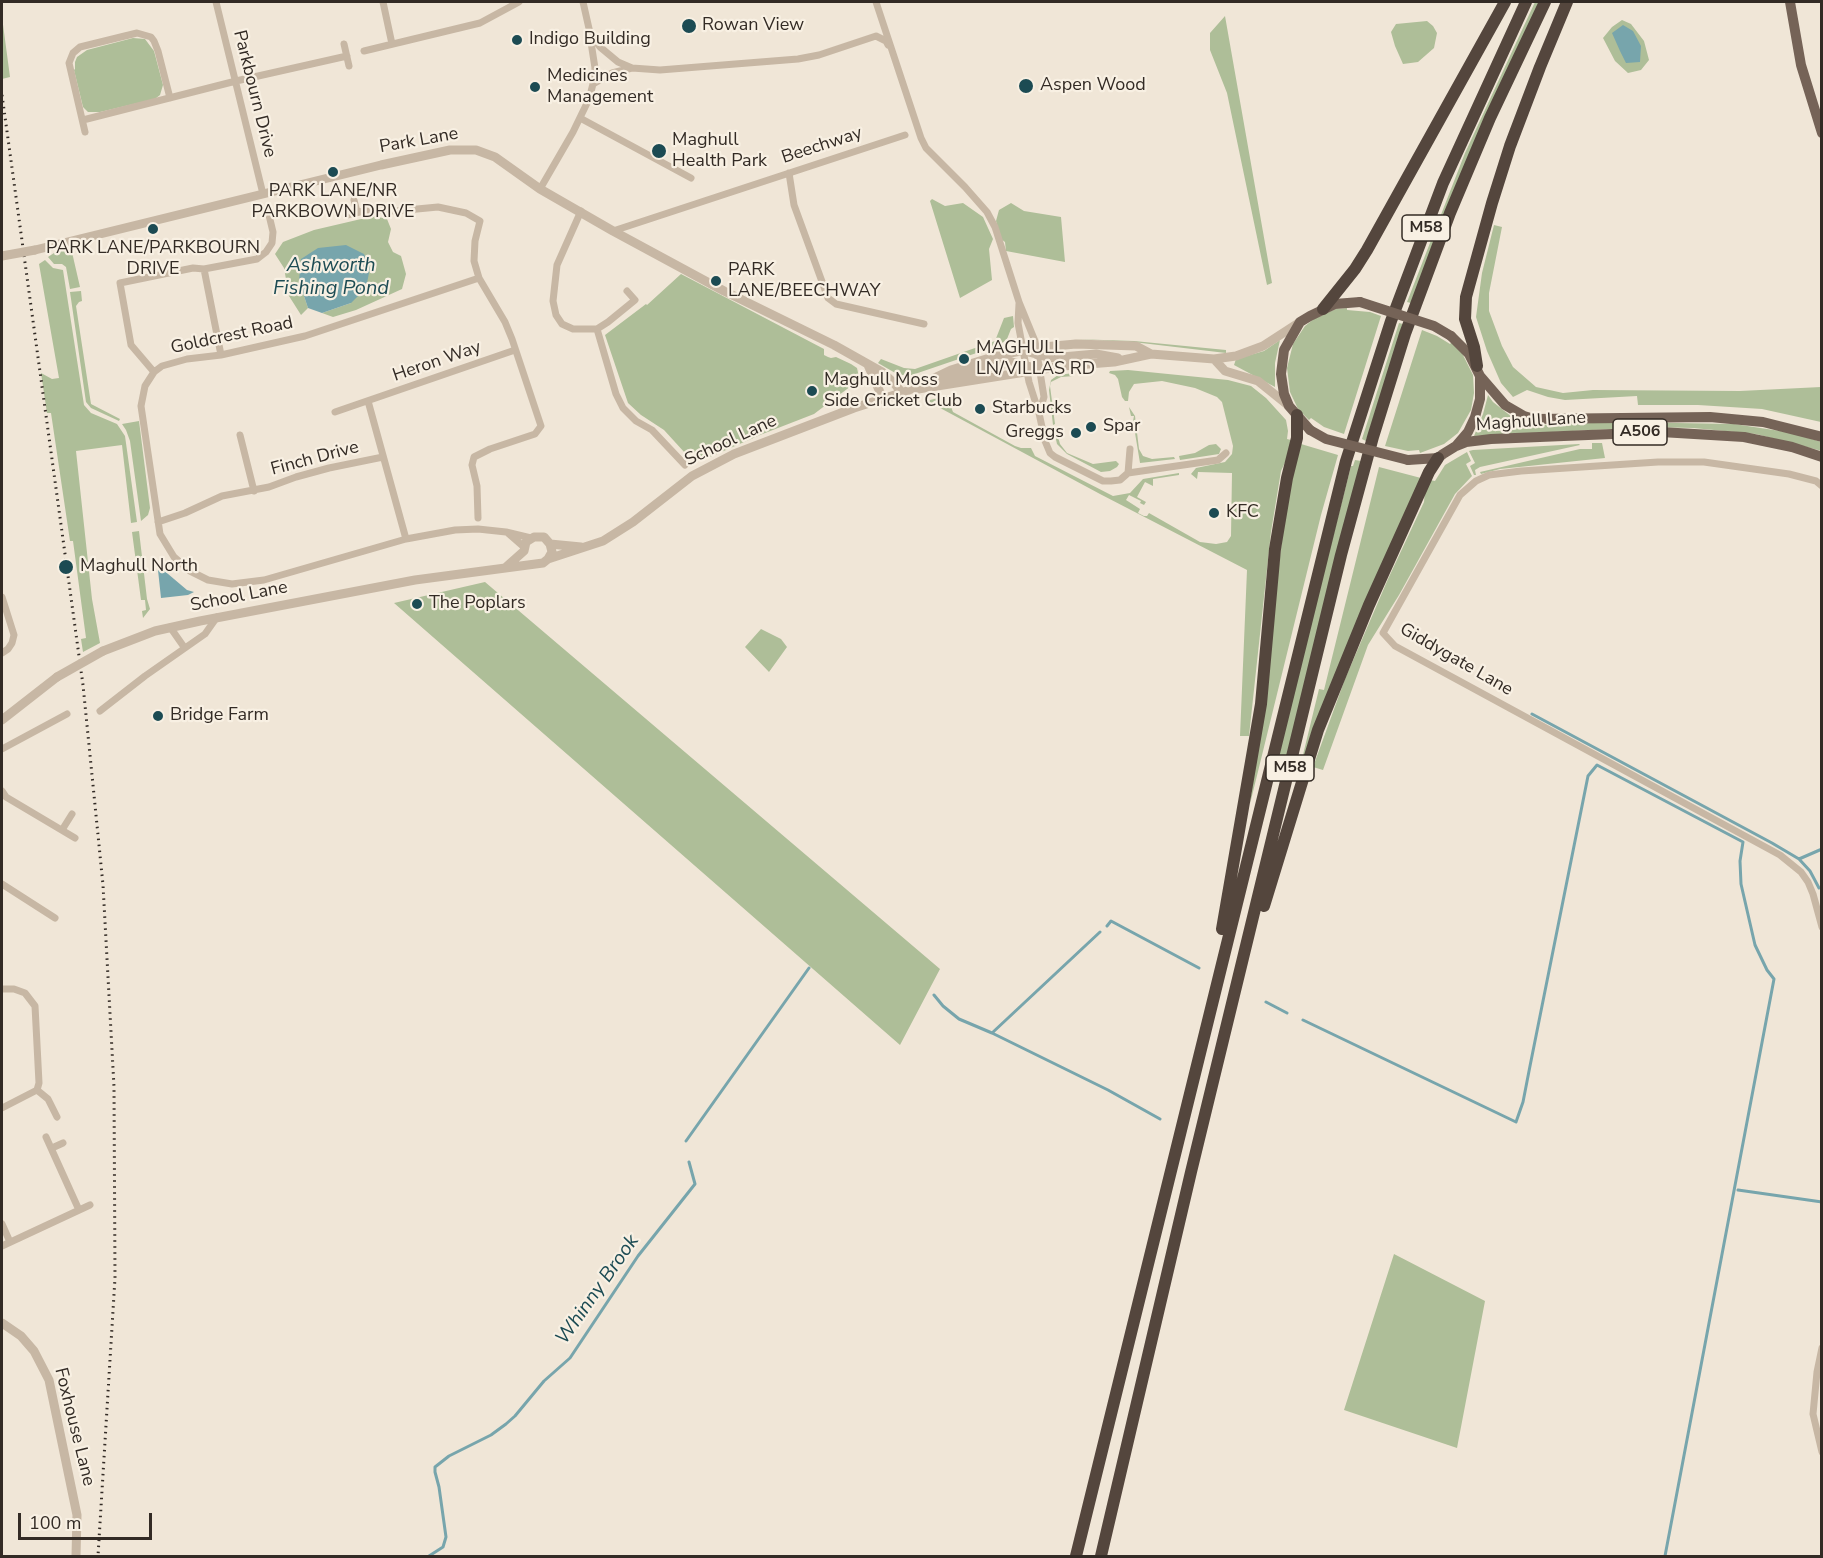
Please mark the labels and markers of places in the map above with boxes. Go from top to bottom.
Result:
place label: Rowan View [702,15,804,37]
marker: Rowan View [680,17,698,35]
place label: Indigo Building [529,29,651,51]
marker: Indigo Building [510,33,524,47]
place label: Medicines Management [547,66,653,109]
place label: Aspen Wood [1040,75,1146,97]
marker: Aspen Wood [1017,77,1035,95]
marker: Medicines Management [528,80,542,94]
place label: Maghull Health Park [672,130,767,172]
marker: Maghull Health Park [650,142,668,160]
marker: PARK LANE/NR PARKBOWN DRIVE [326,165,340,179]
place label: PARK LANE/NR PARKBOWN DRIVE [252,181,414,224]
marker: PARK LANE/PARKBOURN DRIVE [146,222,160,236]
place label: PARK LANE/PARKBOURN DRIVE [46,238,260,280]
place label: PARK LANE/BEECHWAY [728,260,880,302]
marker: PARK LANE/BEECHWAY [709,274,723,288]
place label: MAGHULL LN/VILLAS RD [976,338,1095,380]
marker: MAGHULL LN/VILLAS RD [957,352,971,366]
place label: Maghull Moss Side Cricket Club [824,370,962,412]
marker: Maghull Moss Side Cricket Club [805,384,819,398]
place label: Starbucks [992,398,1072,420]
marker: Starbucks [973,402,987,416]
place label: Spar [1103,416,1141,438]
marker: Spar [1084,420,1098,434]
place label: Greggs [1005,422,1064,444]
marker: Greggs [1069,426,1083,440]
place label: KFC [1226,502,1259,524]
marker: KFC [1207,506,1221,520]
place label: Maghull North [80,556,198,578]
marker: Maghull North [57,558,75,576]
place label: The Poplars [429,593,526,615]
marker: The Poplars [410,597,424,611]
place label: Bridge Farm [170,705,269,727]
marker: Bridge Farm [151,709,165,723]

